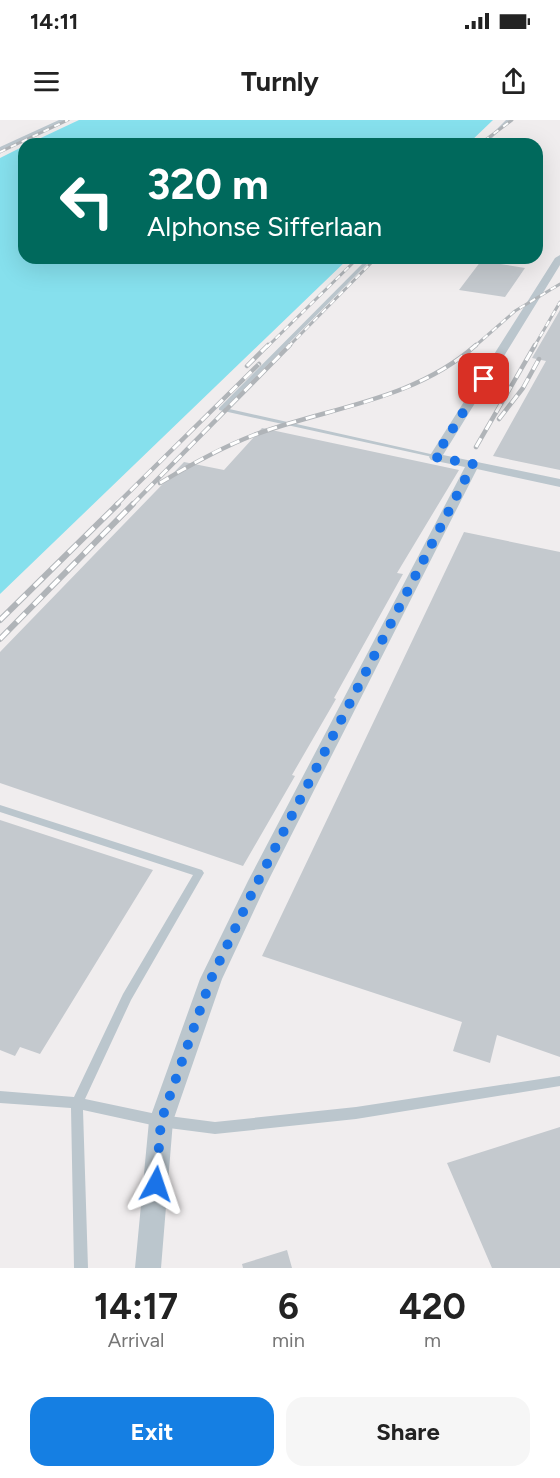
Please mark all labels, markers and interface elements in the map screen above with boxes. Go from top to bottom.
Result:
text: 14:11 [30,8,78,35]
icon: menu [30,65,63,98]
text: Turnly [241,65,319,98]
icon: share [497,65,530,98]
text: 320 m [147,159,269,210]
icon: left [48,162,126,240]
text: Alphonse Sifferlaan [147,210,382,243]
pin [458,353,509,404]
icon: arrive [467,362,500,395]
position arrow [124,1152,188,1216]
text: 14:17 [94,1285,178,1328]
text: 6 [278,1285,299,1328]
text: 420 [399,1285,466,1328]
text: Arrival [108,1328,164,1352]
text: min [272,1328,305,1352]
text: m [424,1328,441,1352]
button: Exit [30,1397,274,1466]
button: Share [286,1397,530,1466]

